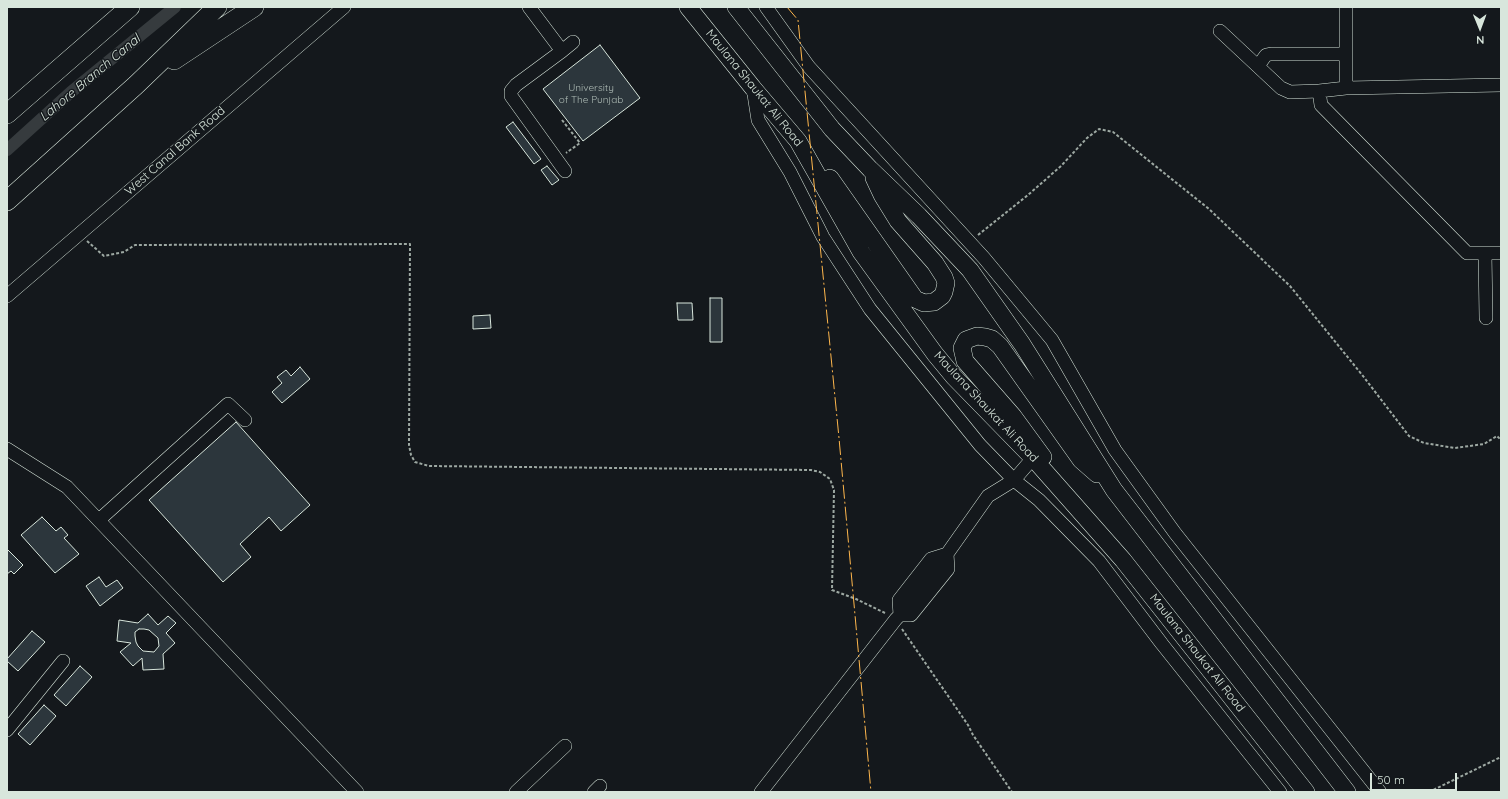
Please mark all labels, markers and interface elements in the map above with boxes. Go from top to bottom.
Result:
north arrow [1460,8,1500,48]
street label: Maulana Shaukat Ali Road [702,27,806,149]
water label: Lahore Branch Canal [36,31,144,125]
text: N [1476,33,1484,47]
house number: University of The Punjab [559,82,623,106]
street label: West Canal Bank Road [122,104,228,198]
street label: Maulana Shaukat Ali Road [931,349,1041,465]
street label: Maulana Shaukat Ali Road [1146,591,1248,715]
scale bar [1372,765,1459,791]
text: 50 m [1377,772,1405,787]

